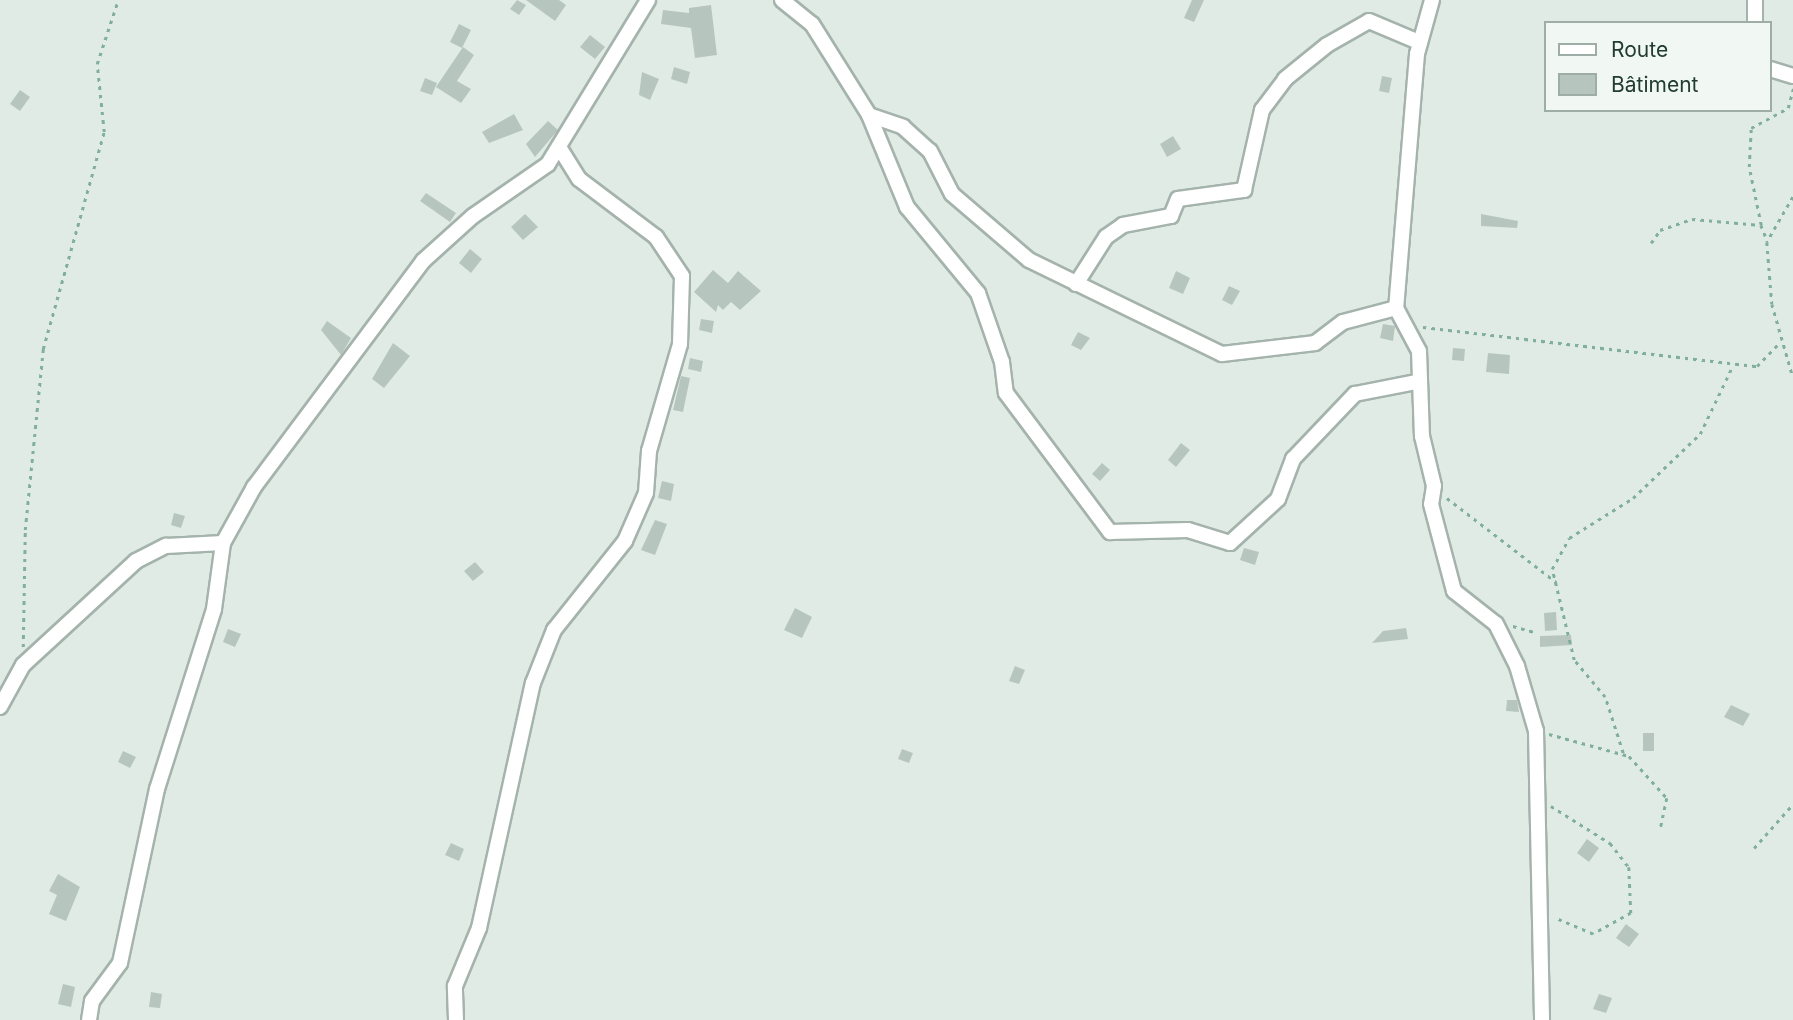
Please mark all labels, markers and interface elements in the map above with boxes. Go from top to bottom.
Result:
legend [1545,21,1772,112]
text: Route [1611,37,1668,62]
text: Bâtiment [1611,72,1698,97]

